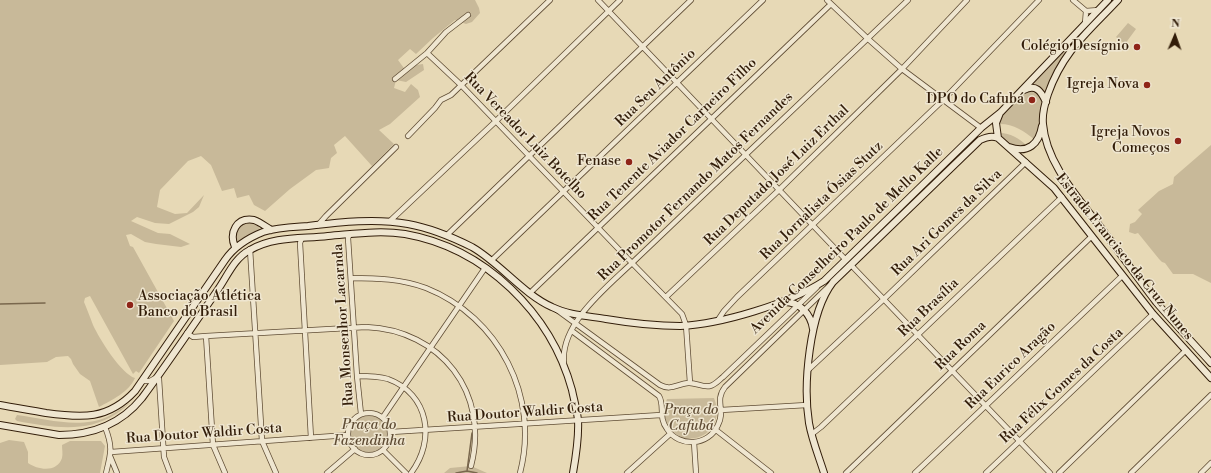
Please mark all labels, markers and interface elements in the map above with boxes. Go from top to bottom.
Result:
north arrow [1155,16,1195,56]
text: N [1171,17,1180,31]
place label: Colégio Desígnio [1021,39,1129,55]
marker: Colégio Desígnio [1132,42,1142,52]
street label: Rua Seu Antônio [612,45,700,131]
street label: Rua Tenente Aviador Carneiro Filho [585,55,761,225]
street label: Rua Vereador Luiz Botelho [460,69,590,203]
place label: Igreja Nova [1067,77,1139,93]
marker: Igreja Nova [1142,80,1152,90]
street label: Rua Promotor Fernando Matos Fernandes [595,89,797,285]
place label: DPO do Cafubá [926,92,1024,108]
marker: DPO do Cafubá [1027,95,1037,105]
street label: Rua Deputado José Luiz Erthal [701,102,853,250]
place label: Igreja Novos Começos [1091,125,1170,158]
marker: Igreja Novos Começos [1173,136,1183,146]
street label: Rua Jornalista Ósias Stutz [757,138,887,264]
street label: Avenida Conselheiro Paulo de Mello Kalle [747,144,947,338]
place label: Fenase [577,154,621,170]
marker: Fenase [624,157,634,167]
street label: Rua Ari Gomes da Silva [888,166,1006,280]
street label: Estrada Francisco da Cruz Nunes [1052,170,1196,344]
street label: Rua Monsenhor Lacarnda [330,243,358,407]
street label: Rua Brasília [895,275,963,341]
place label: Associação Atlética Banco do Brasil [138,289,261,322]
marker: Associação Atlética Banco do Brasil [125,300,135,310]
street label: Rua Roma [932,318,990,374]
street label: Rua Eurico Aragão [962,319,1060,413]
street label: Rua Félix Gomes da Costa [997,325,1127,447]
street label: Rua Doutor Waldir Costa [446,399,604,427]
park label: Praça do Cafubá [664,403,718,436]
park label: Praça do Fazendinha [333,418,405,450]
street label: Rua Doutor Waldir Costa [125,420,283,448]

